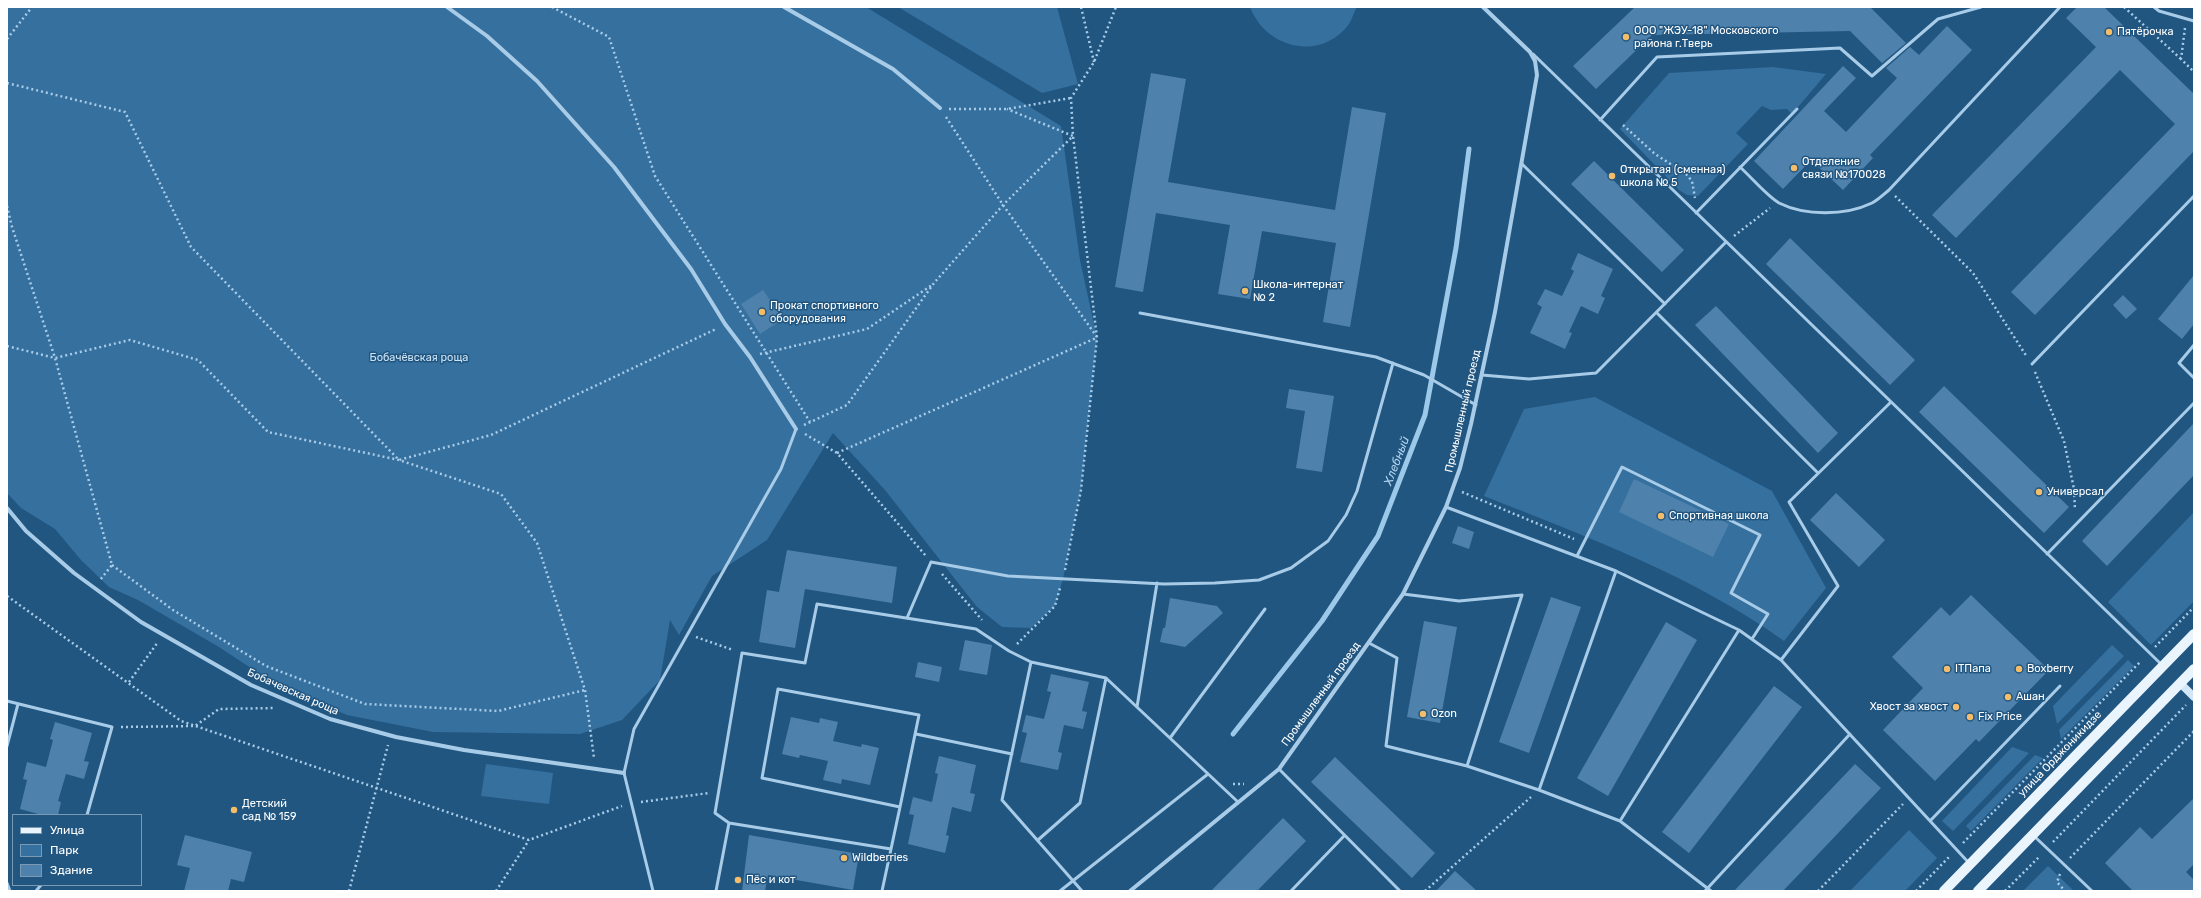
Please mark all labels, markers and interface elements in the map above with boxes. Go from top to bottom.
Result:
place label: ООО "ЖЭУ-18" Московского района г.Тверь [1634,24,1779,50]
place label: Пятёрочка [2117,25,2174,39]
marker: Пятёрочка [2104,27,2114,37]
marker: ООО "ЖЭУ-18" Московского района г.Тверь [1621,32,1631,42]
place label: Отделение связи №170028 [1802,155,1886,181]
place label: Открытая (сменная) школа № 5 [1620,163,1725,189]
marker: Отделение связи №170028 [1789,163,1799,173]
marker: Открытая (сменная) школа № 5 [1607,171,1617,181]
place label: Школа-интернат № 2 [1253,278,1343,304]
marker: Школа-интернат № 2 [1240,286,1250,296]
place label: Прокат спортивного оборудования [770,299,879,325]
marker: Прокат спортивного оборудования [757,307,767,317]
street label: Промышленный проезд [1442,348,1484,474]
park label: Бобачёвская роща [370,351,468,365]
water label: Хлебный [1381,435,1413,487]
place label: Универсал [2047,485,2104,499]
marker: Универсал [2034,487,2044,497]
place label: Спортивная школа [1669,509,1769,523]
marker: Спортивная школа [1656,511,1666,521]
street label: Промышленный проезд [1279,639,1363,749]
place label: ITПапа [1955,662,1991,676]
place label: Boxberry [2027,662,2074,676]
marker: ITПапа [1942,664,1952,674]
marker: Boxberry [2014,664,2024,674]
street label: Бобачевская роща [245,666,341,718]
place label: Ашан [2016,690,2045,704]
marker: Ашан [2003,692,2013,702]
place label: Хвост за хвост [1870,700,1948,714]
marker: Хвост за хвост [1951,702,1961,712]
place label: Ozon [1431,707,1457,721]
street label: улица Орджоникидзе [2016,708,2104,800]
marker: Ozon [1418,709,1428,719]
place label: Fix Price [1978,710,2022,724]
marker: Fix Price [1965,712,1975,722]
place label: Детский сад № 159 [242,797,297,823]
marker: Детский сад № 159 [229,805,239,815]
legend [12,814,142,886]
text: Улица [50,823,84,837]
text: Парк [50,843,79,857]
place label: Wildberries [852,851,908,865]
marker: Wildberries [839,853,849,863]
text: Здание [50,863,93,877]
place label: Пёс и кот [746,873,796,887]
marker: Пёс и кот [733,875,743,885]

